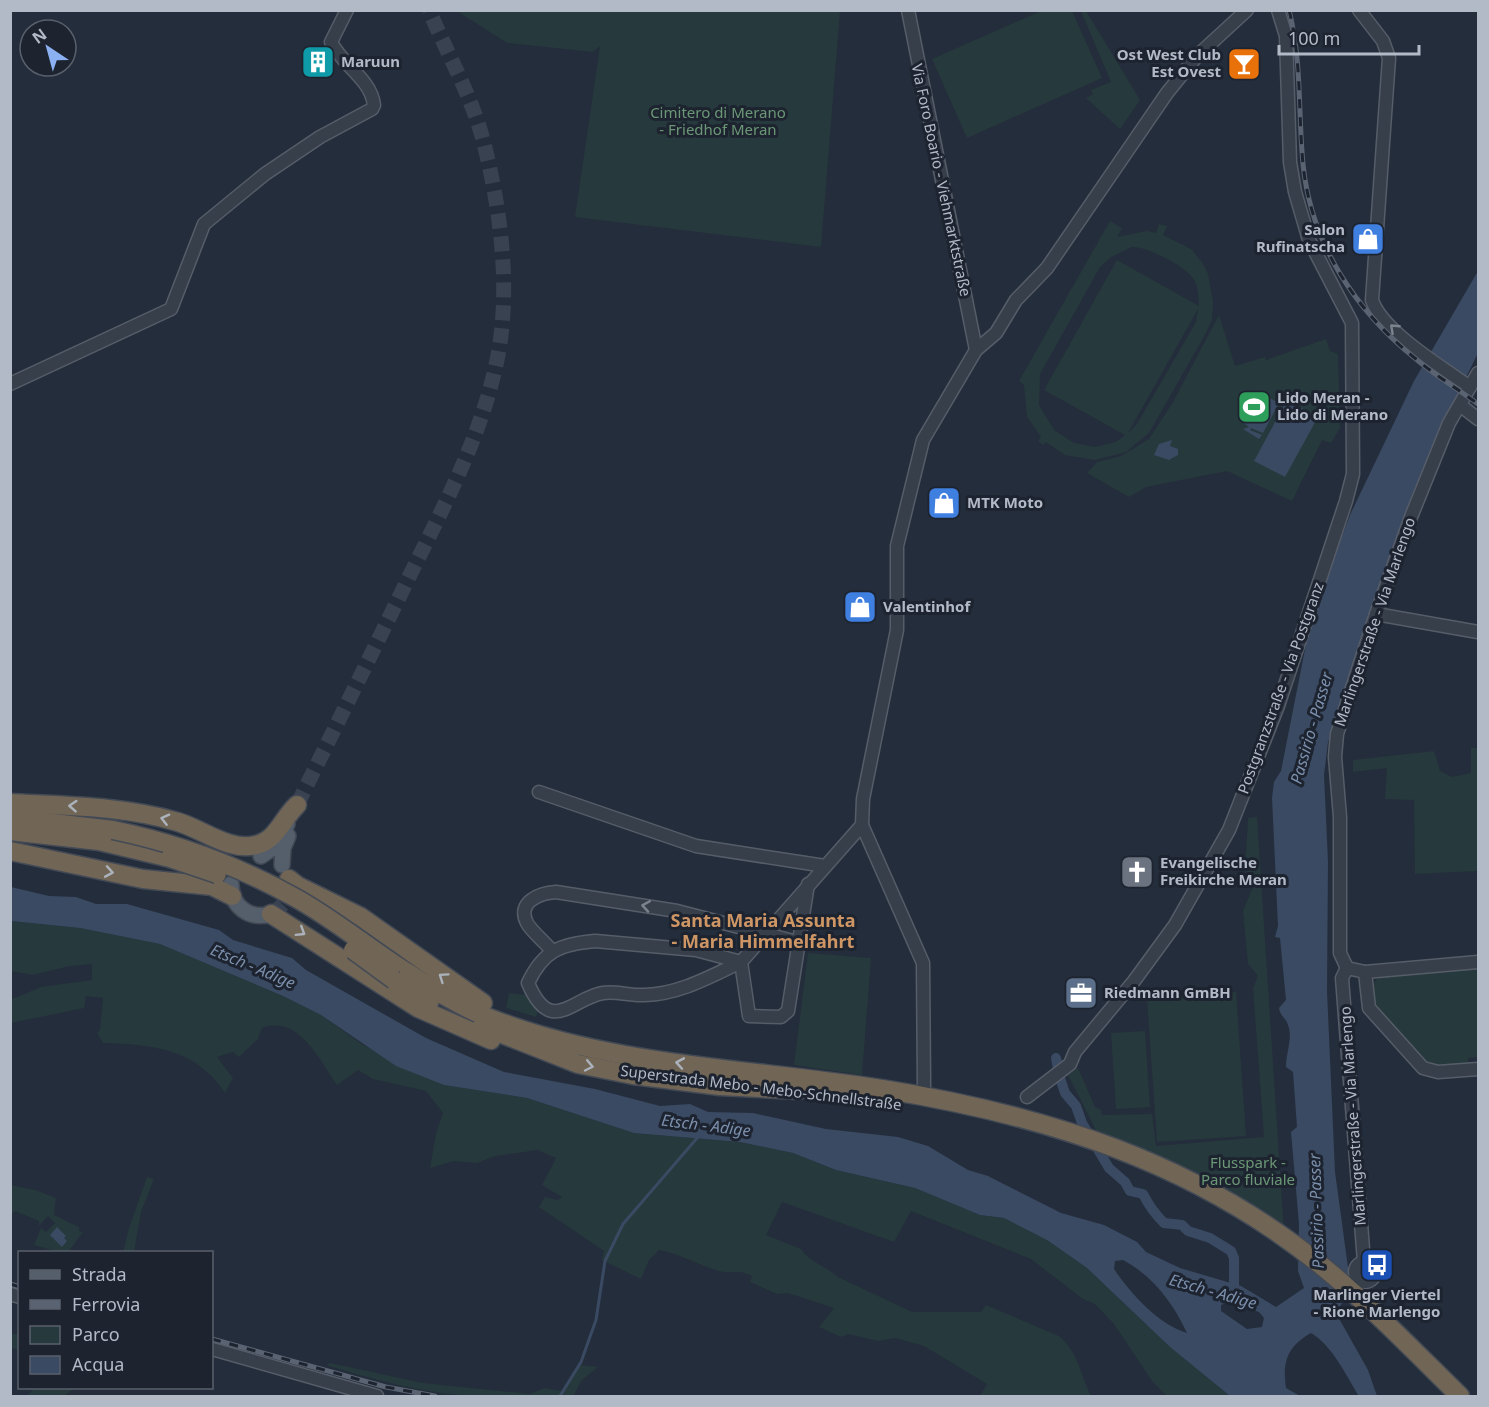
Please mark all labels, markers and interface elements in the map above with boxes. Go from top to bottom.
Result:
north arrow [18,18,78,78]
scale bar [1279,18,1418,56]
text: N [27,23,51,49]
text: 100 m [1288,26,1340,50]
building icon: Maruun [300,44,336,80]
place label: Ost West Club Est Ovest [1117,44,1221,81]
bar icon: Ost West Club Est Ovest [1226,46,1262,82]
place label: Maruun [341,51,400,71]
street label: Via Foro Boario - Viehmarktstraße [908,62,976,298]
park label: Cimitero di Merano - Friedhof Meran [650,102,786,139]
place label: Salon Rufinatscha [1256,219,1345,256]
shop icon: Salon Rufinatscha [1350,221,1386,257]
one-way arrow [1390,324,1400,335]
place label: Lido Meran - Lido di Merano [1277,387,1388,424]
sports icon: Lido Meran - Lido di Merano [1236,389,1272,425]
shop icon: MTK Moto [926,485,962,521]
place label: MTK Moto [967,492,1043,512]
street label: Marlingerstraße - Via Marlengo [1329,514,1419,729]
street label: Postgranzstraße - Via Postgranz [1232,579,1328,796]
shop icon: Valentinhof [842,589,878,625]
place label: Valentinhof [883,596,971,616]
water label: Passirio - Passer [1285,669,1338,786]
one-way arrow [68,800,77,813]
one-way arrow [160,813,170,826]
place label: Evangelische Freikirche Meran [1160,852,1287,889]
church icon: Evangelische Freikirche Meran [1119,854,1155,890]
one-way arrow [104,866,113,878]
one-way arrow [642,900,651,912]
district label: Santa Maria Assunta - Maria Himmelfahrt [671,908,855,953]
one-way arrow [295,925,305,937]
water label: Etsch - Adige [207,938,299,994]
one-way arrow [438,973,449,984]
office icon: Riedmann GmBH [1063,975,1099,1011]
place label: Riedmann GmBH [1104,982,1231,1002]
street label: Marlingerstraße - Via Marlengo [1334,1006,1370,1226]
one-way arrow [675,1057,685,1070]
one-way arrow [584,1059,594,1072]
street label: Superstrada Mebo - Mebo-Schnellstraße [619,1060,903,1114]
water label: Etsch - Adige [660,1109,752,1141]
park label: Flusspark - Parco fluviale [1201,1152,1295,1189]
water label: Passirio - Passer [1303,1152,1329,1269]
bus stop icon: Marlinger Viertel - Rione Marlengo [1359,1247,1395,1283]
legend [18,1251,213,1389]
text: Strada [72,1262,127,1286]
water label: Etsch - Adige [1167,1268,1259,1314]
place label: Marlinger Viertel - Rione Marlengo [1313,1284,1441,1321]
text: Ferrovia [72,1292,140,1316]
text: Parco [72,1322,120,1346]
text: Acqua [72,1352,124,1376]

